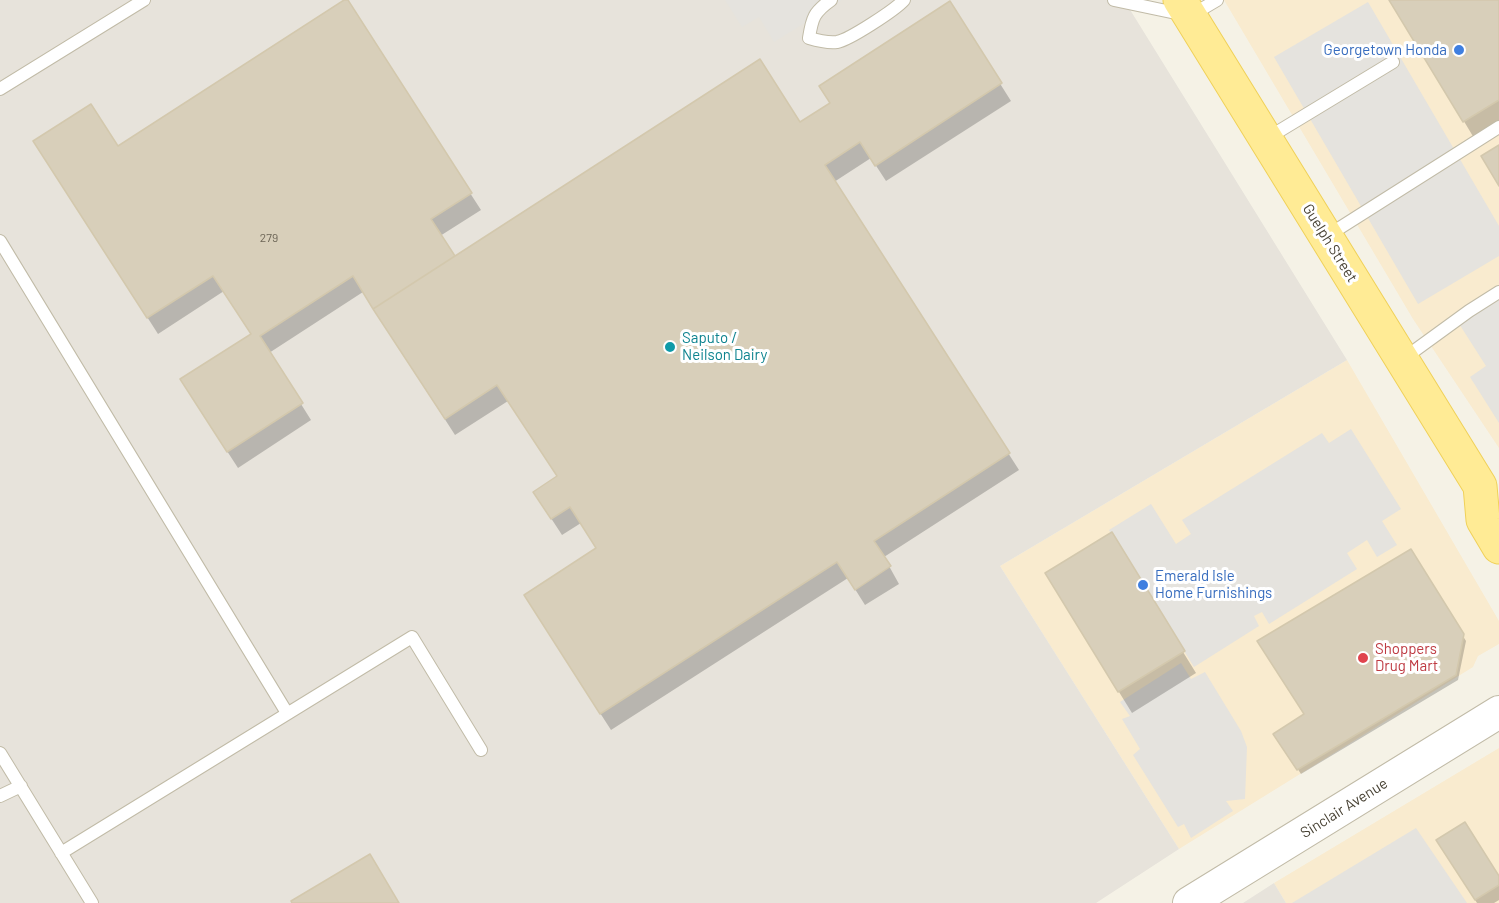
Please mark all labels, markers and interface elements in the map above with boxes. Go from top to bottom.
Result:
place label: Georgetown Honda [1324,41,1447,59]
marker: Georgetown Honda [1452,43,1466,57]
street label: Guelph Street [1299,201,1361,285]
house number: 279 [260,231,278,245]
place label: Saputo / Neilson Dairy [682,329,767,364]
marker: Saputo / Neilson Dairy [663,340,677,354]
place label: Emerald Isle Home Furnishings [1155,567,1272,602]
marker: Emerald Isle Home Furnishings [1136,578,1150,592]
place label: Shoppers Drug Mart [1375,640,1438,675]
marker: Shoppers Drug Mart [1356,651,1370,665]
street label: Sinclair Avenue [1297,774,1391,842]

